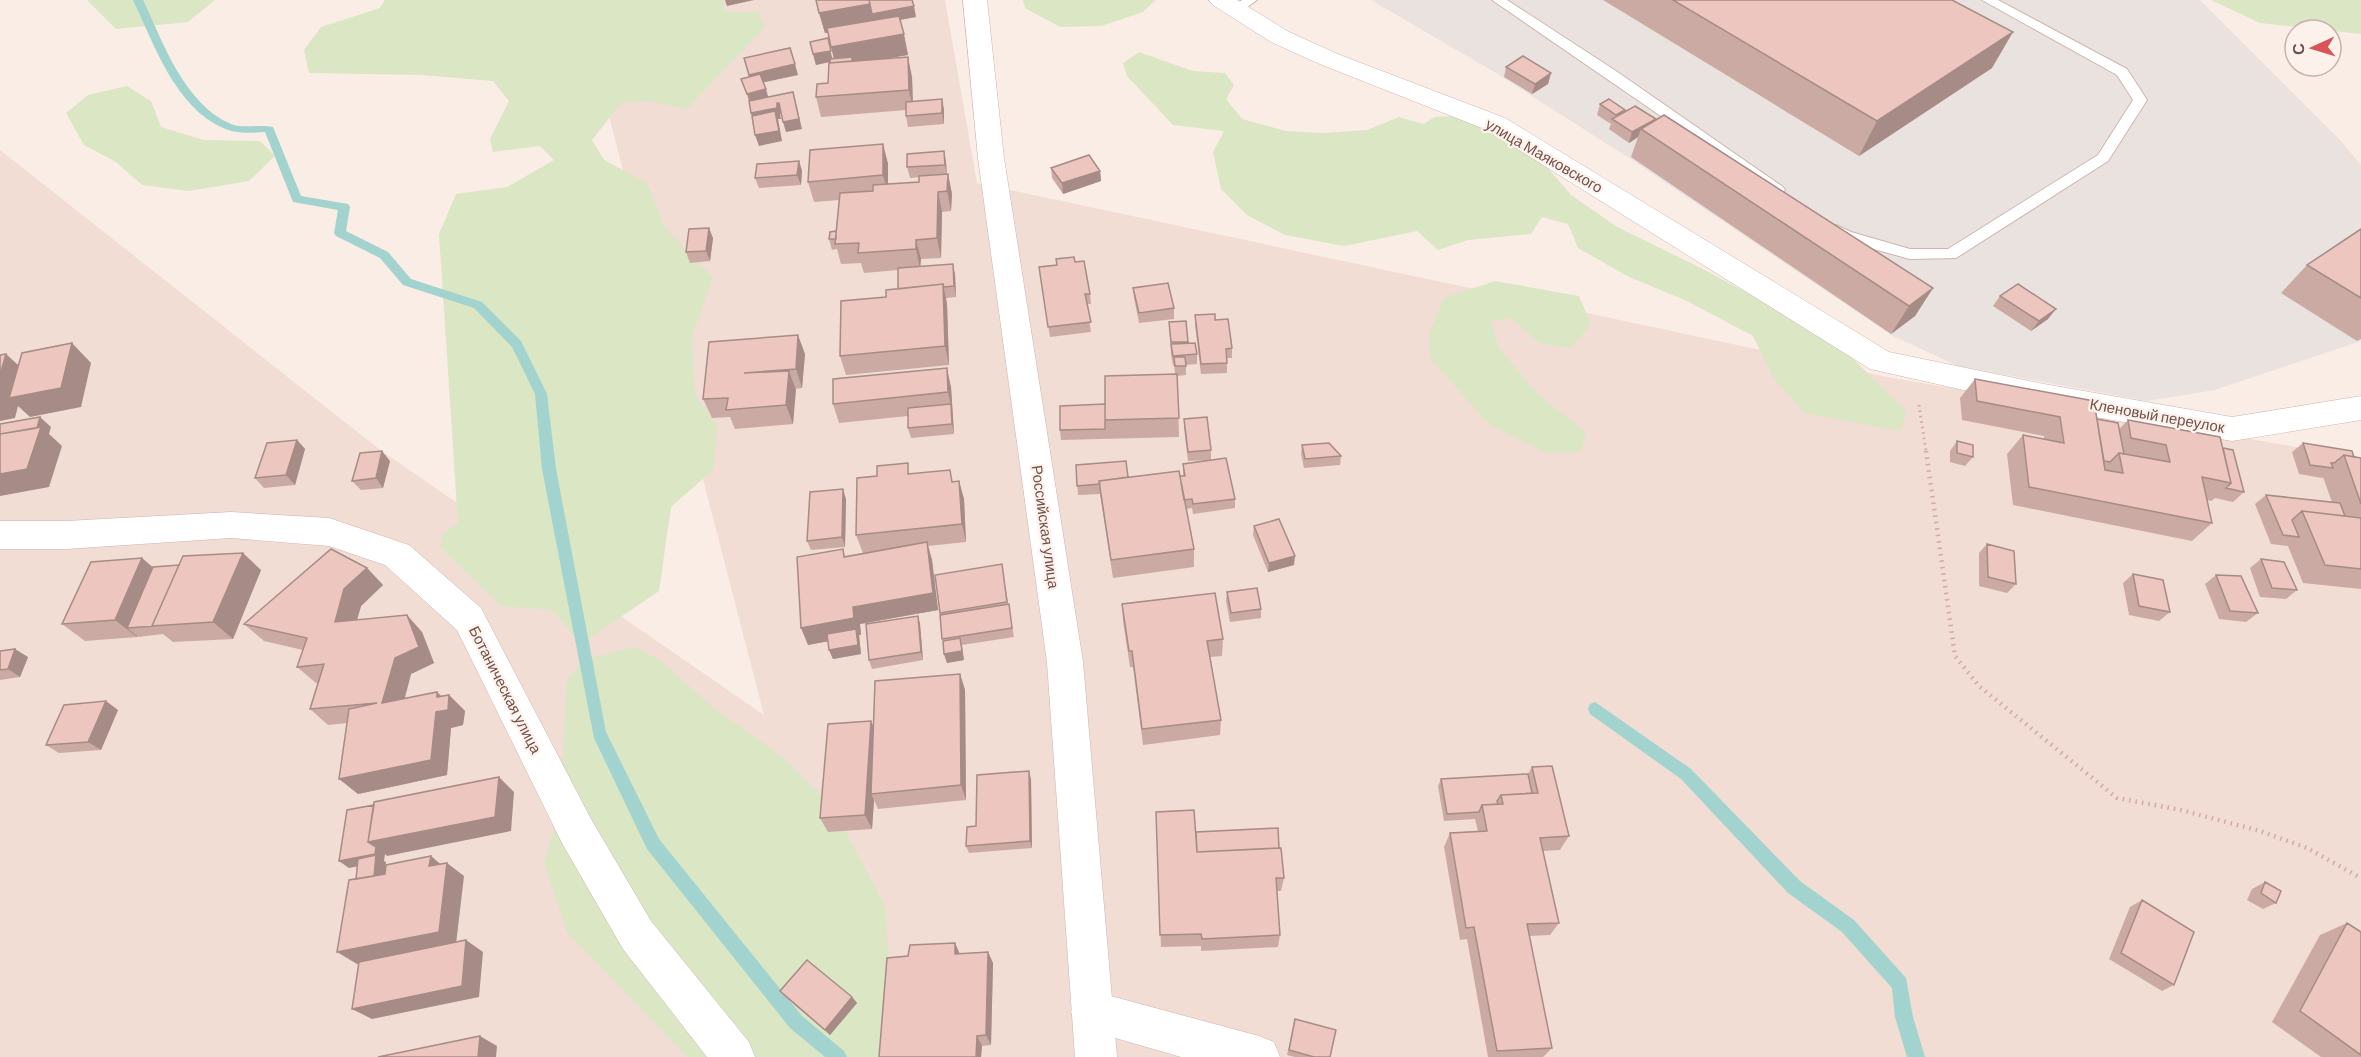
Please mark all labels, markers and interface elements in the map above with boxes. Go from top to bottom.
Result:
north arrow [2283,18,2343,78]
text: С [2288,42,2307,56]
street label: улица Маяковского [1483,114,1606,196]
street label: Кленовый переулок [2088,394,2226,436]
street label: Российская улица [1028,464,1064,590]
street label: Ботаническая улица [466,623,546,757]

